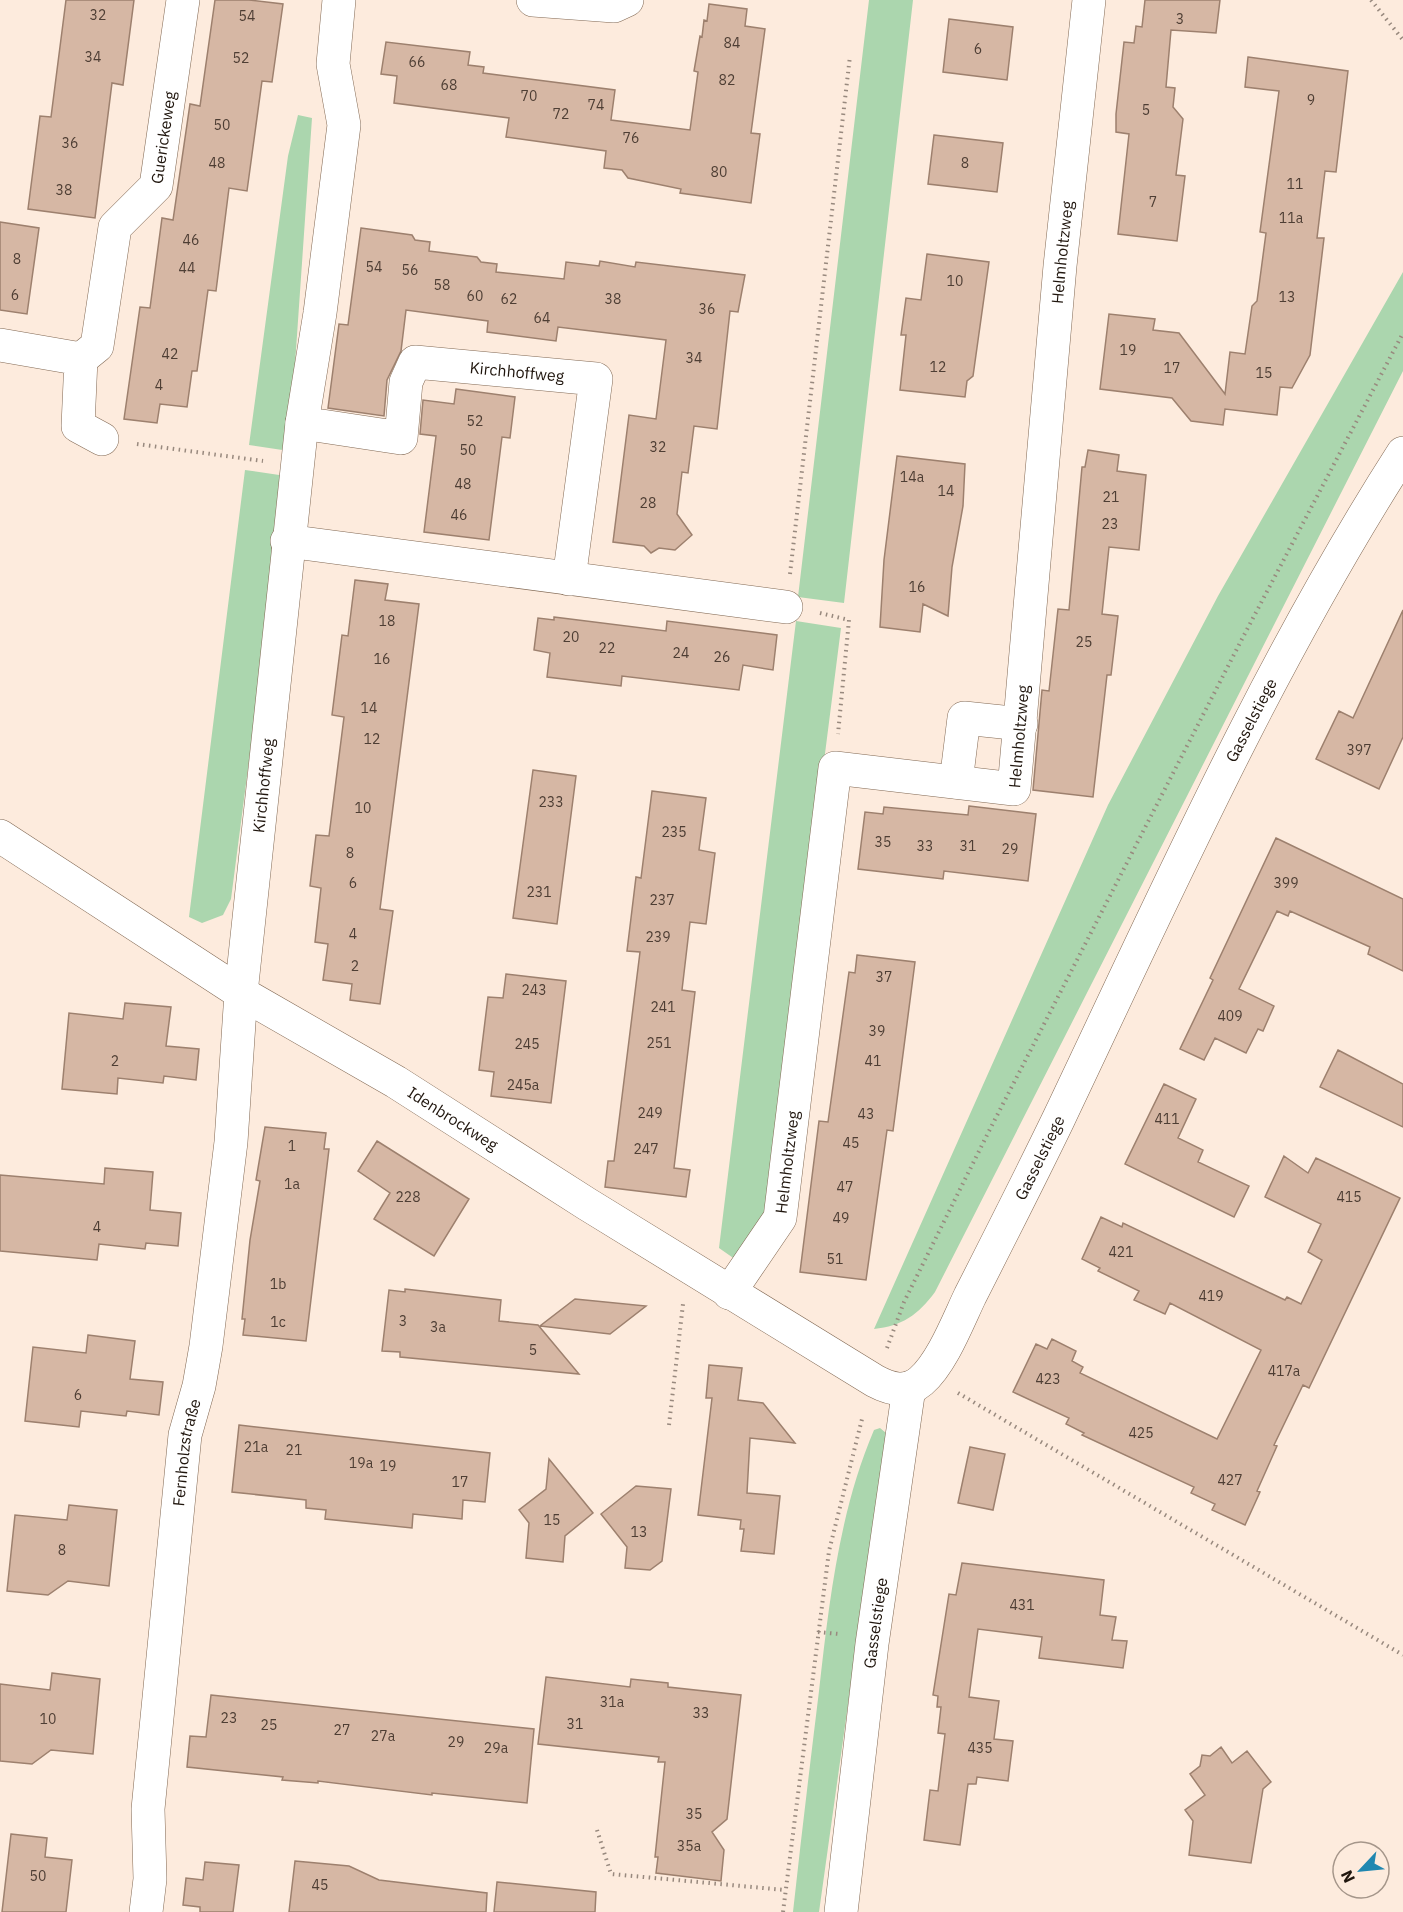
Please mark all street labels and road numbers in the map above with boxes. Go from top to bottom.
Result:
street label: Guerickeweg [146,89,180,185]
street label: Helmholtzweg [1047,199,1077,305]
street label: Kirchhoffweg [469,357,566,386]
street label: Gasselstiege [1221,675,1281,765]
street label: Helmholtzweg [1004,684,1033,789]
street label: Kirchhoffweg [248,737,278,834]
street label: Idenbrockweg [404,1082,502,1155]
street label: Helmholtzweg [771,1109,803,1215]
street label: Gasselstiege [1010,1112,1069,1203]
street label: Fernholzstraße [168,1396,205,1507]
street label: Gasselstiege [859,1576,892,1670]

